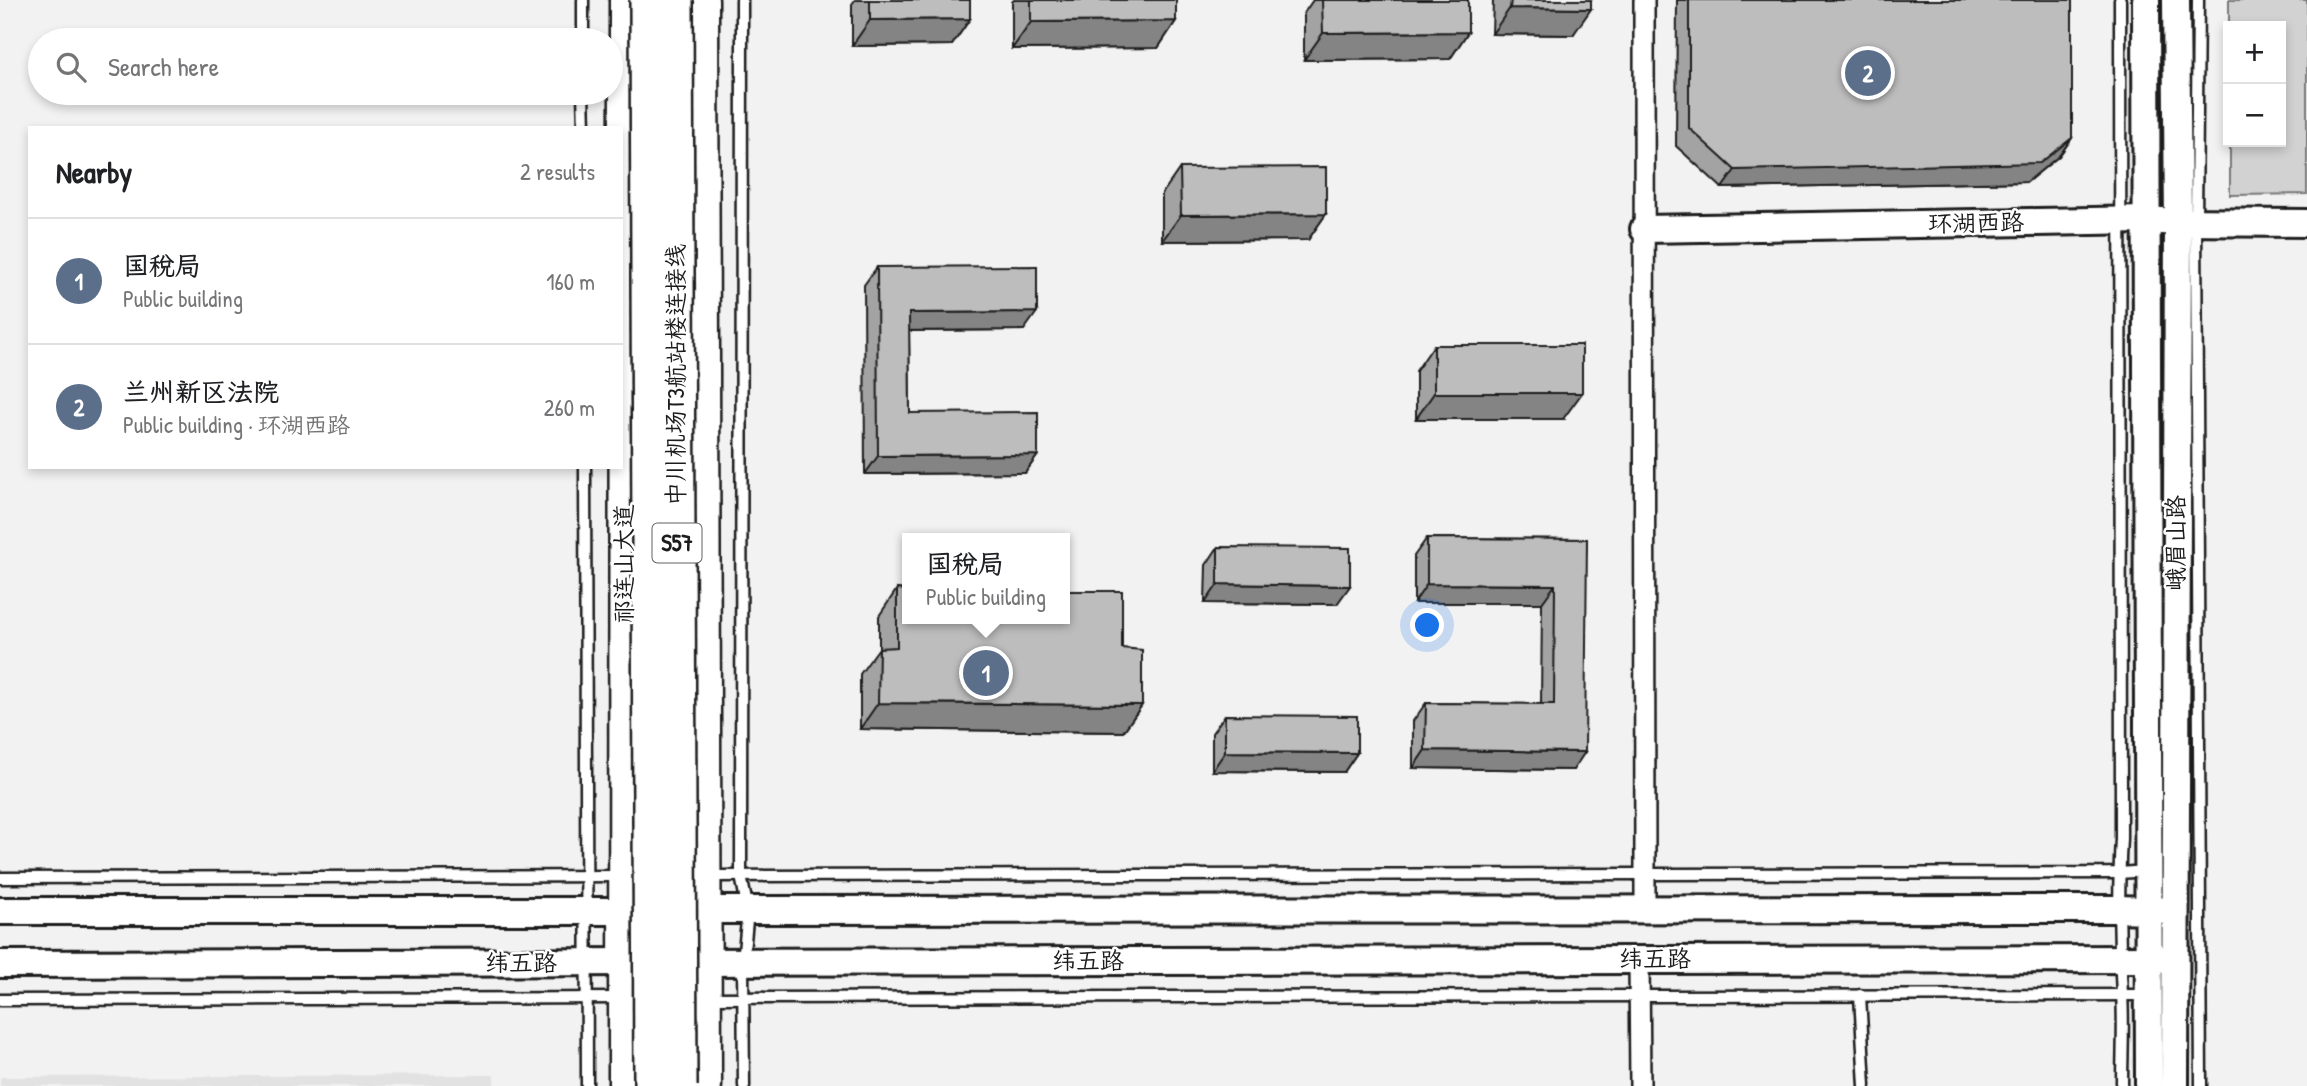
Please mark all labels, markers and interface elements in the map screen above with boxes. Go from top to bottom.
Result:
map controls [2223,21,2286,147]
button: + [2223,21,2286,84]
search box [28,28,623,105]
pin: 2 [1845,47,1891,99]
icon: search [52,48,90,86]
text: Search here [108,49,219,84]
button: − [2223,84,2286,147]
text: Nearby [56,152,132,192]
text: 2 results [520,156,595,187]
street label: 环湖西路 [1928,205,2024,239]
street label: 中川机场T3航站楼连接线 [659,244,691,506]
text: 国税局 [123,248,201,283]
text: 1 [75,266,83,297]
text: 160 m [546,266,595,297]
text: Public building [123,283,243,314]
text: 兰州新区法院 [123,374,279,409]
text: 2 [74,392,84,423]
text: 260 m [544,392,595,423]
text: Public building · 环湖西路 [123,409,350,440]
street label: 峨眉山路 [2159,495,2191,591]
street label: 祁连山大道 [607,504,639,624]
road number: S57 [652,524,702,562]
popup [902,533,1070,624]
text: 国税局 [926,546,1004,581]
text: Public building [926,581,1046,612]
your location [1410,608,1444,642]
pin: 1 [963,647,1009,699]
street label: 纬五路 [1619,942,1691,974]
street label: 纬五路 [1052,944,1124,976]
street label: 纬五路 [485,946,557,978]

